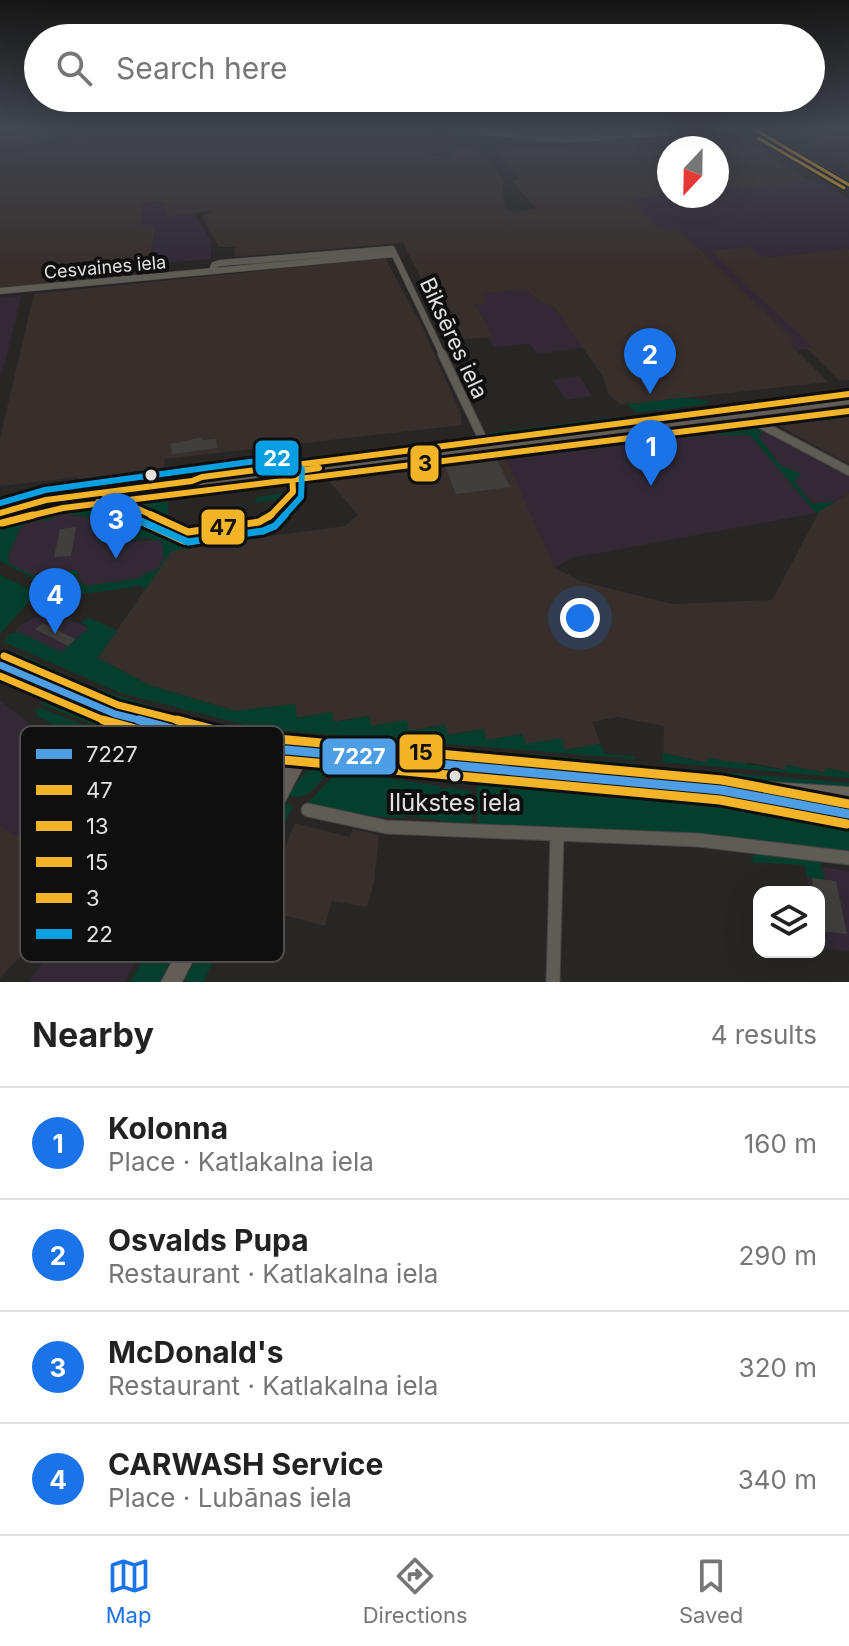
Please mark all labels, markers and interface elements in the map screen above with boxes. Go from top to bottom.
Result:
search box [24,24,825,112]
icon: search [52,46,96,90]
text: Search here [116,50,288,86]
north arrow [657,136,729,208]
street label: Cesvaines iela [43,251,167,283]
street label: Biksēres iela [415,273,493,403]
pin: 2 [624,328,676,394]
pin: 1 [625,420,677,486]
line badge: 22 [254,439,300,477]
line badge: 3 [409,444,440,483]
text: 22 [263,445,291,471]
text: 3 [418,450,432,476]
unlabelled marker [143,467,159,483]
pin: 3 [90,493,142,559]
line badge: 47 [200,508,246,546]
text: 47 [209,514,237,540]
pin: 4 [29,568,81,634]
your location [560,598,600,638]
legend [20,726,284,962]
line badge: 15 [398,733,444,771]
line badge: 7227 [321,737,397,776]
text: 15 [409,739,433,765]
text: 7227 [86,741,138,767]
text: 7227 [332,743,386,769]
marker: Ilūkstes iela [447,768,463,784]
text: 47 [86,777,113,803]
place label: Ilūkstes iela [389,788,521,817]
text: 13 [86,813,109,839]
text: 15 [86,849,108,875]
text: 3 [86,885,100,911]
map controls [753,886,825,958]
button: layers [753,886,825,958]
text: 22 [86,921,113,947]
text: Nearby [32,1014,154,1055]
text: 4 results [711,1019,817,1050]
text: Kolonna [108,1110,228,1146]
text: 1 [52,1128,64,1159]
text: 160 m [744,1128,817,1159]
text: Place · Katlakalna iela [108,1146,374,1177]
text: Osvalds Pupa [108,1222,309,1258]
text: 2 [50,1240,66,1271]
text: 290 m [739,1240,817,1271]
text: Restaurant · Katlakalna iela [108,1258,438,1289]
text: McDonald's [108,1334,284,1370]
text: 3 [50,1352,66,1383]
text: 320 m [739,1352,817,1383]
text: Restaurant · Katlakalna iela [108,1370,438,1401]
text: CARWASH Service [108,1446,383,1482]
text: 4 [49,1464,67,1495]
text: 340 m [738,1464,817,1495]
text: Place · Lubānas iela [108,1482,352,1513]
tab: Map [106,1554,151,1628]
tab: Directions [363,1554,468,1628]
tab: Saved [679,1554,743,1628]

